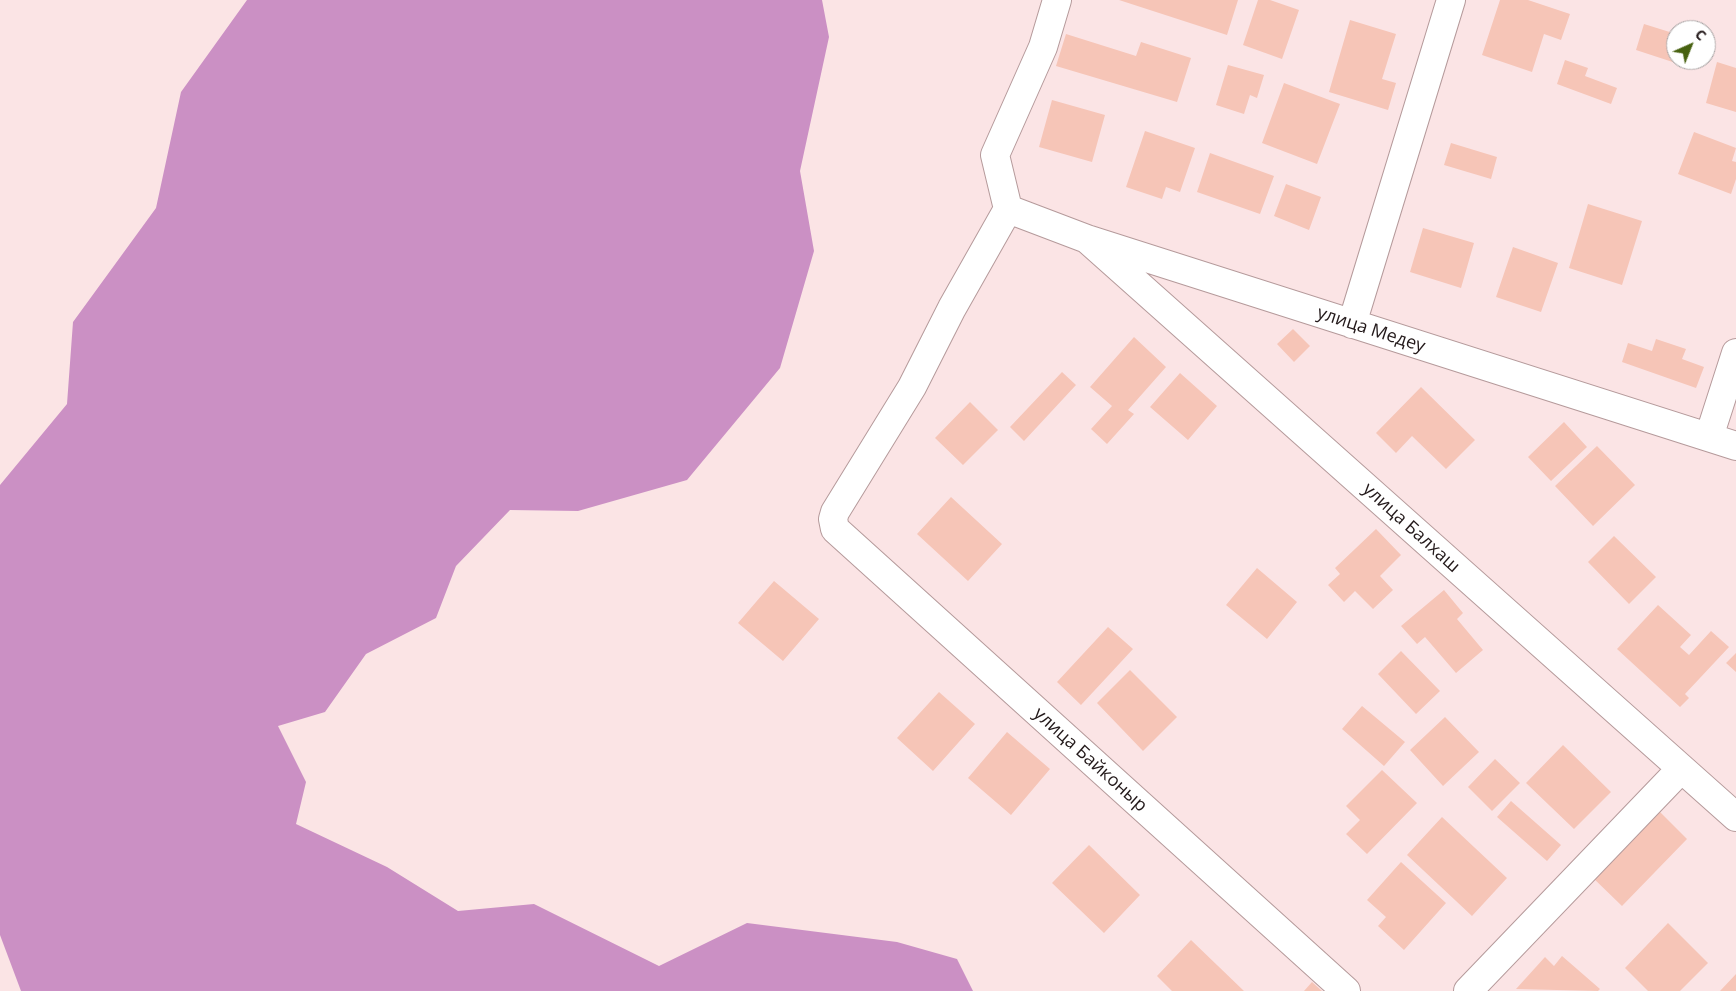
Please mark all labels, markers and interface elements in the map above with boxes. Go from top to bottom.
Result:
north arrow [1666,20,1716,70]
text: С [1691,25,1711,44]
street label: улица Медеу [1314,302,1428,358]
street label: улица Балхаш [1358,479,1464,577]
street label: улица Байконыр [1029,703,1151,817]

